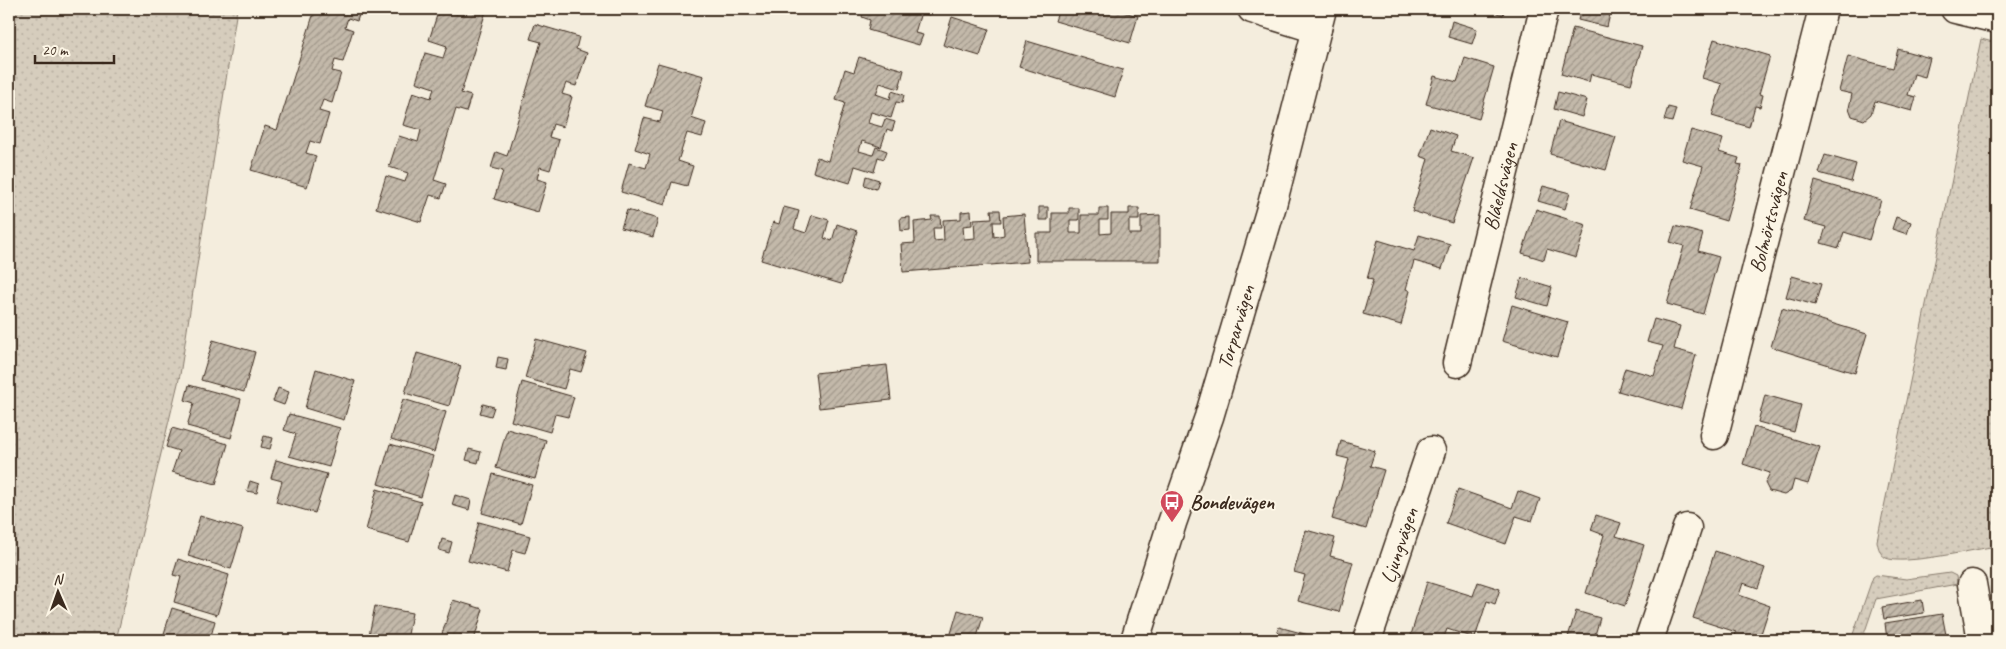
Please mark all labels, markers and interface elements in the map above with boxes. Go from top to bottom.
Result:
scale bar [35,32,114,64]
text: 20 m [42,41,69,60]
street label: Blåeldsvägen [1477,139,1524,233]
street label: Bolmörtsvägen [1743,168,1794,275]
street label: Torparvägen [1211,281,1261,372]
bus stop icon: Bondevägen [1159,489,1185,523]
place label: Bondevägen [1190,489,1274,515]
street label: Ljungvägen [1374,504,1424,586]
north arrow [32,566,82,616]
text: N [53,571,65,588]

